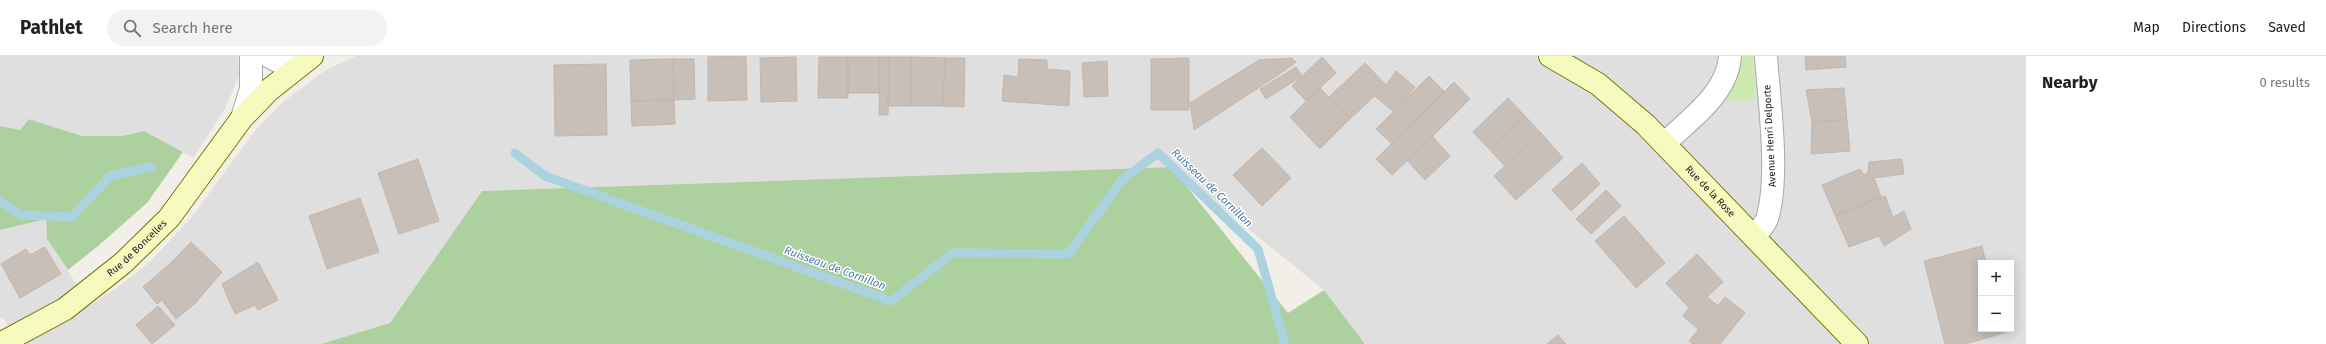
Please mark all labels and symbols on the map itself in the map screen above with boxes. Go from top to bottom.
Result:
street label: Avenue Henri Delporte [1761,84,1779,188]
water label: Ruisseau de Cornillon [1169,146,1255,230]
street label: Rue de la Rose [1682,163,1738,220]
street label: Rue de Boncelles [105,217,170,279]
water label: Ruisseau de Cornillon [783,244,887,292]

